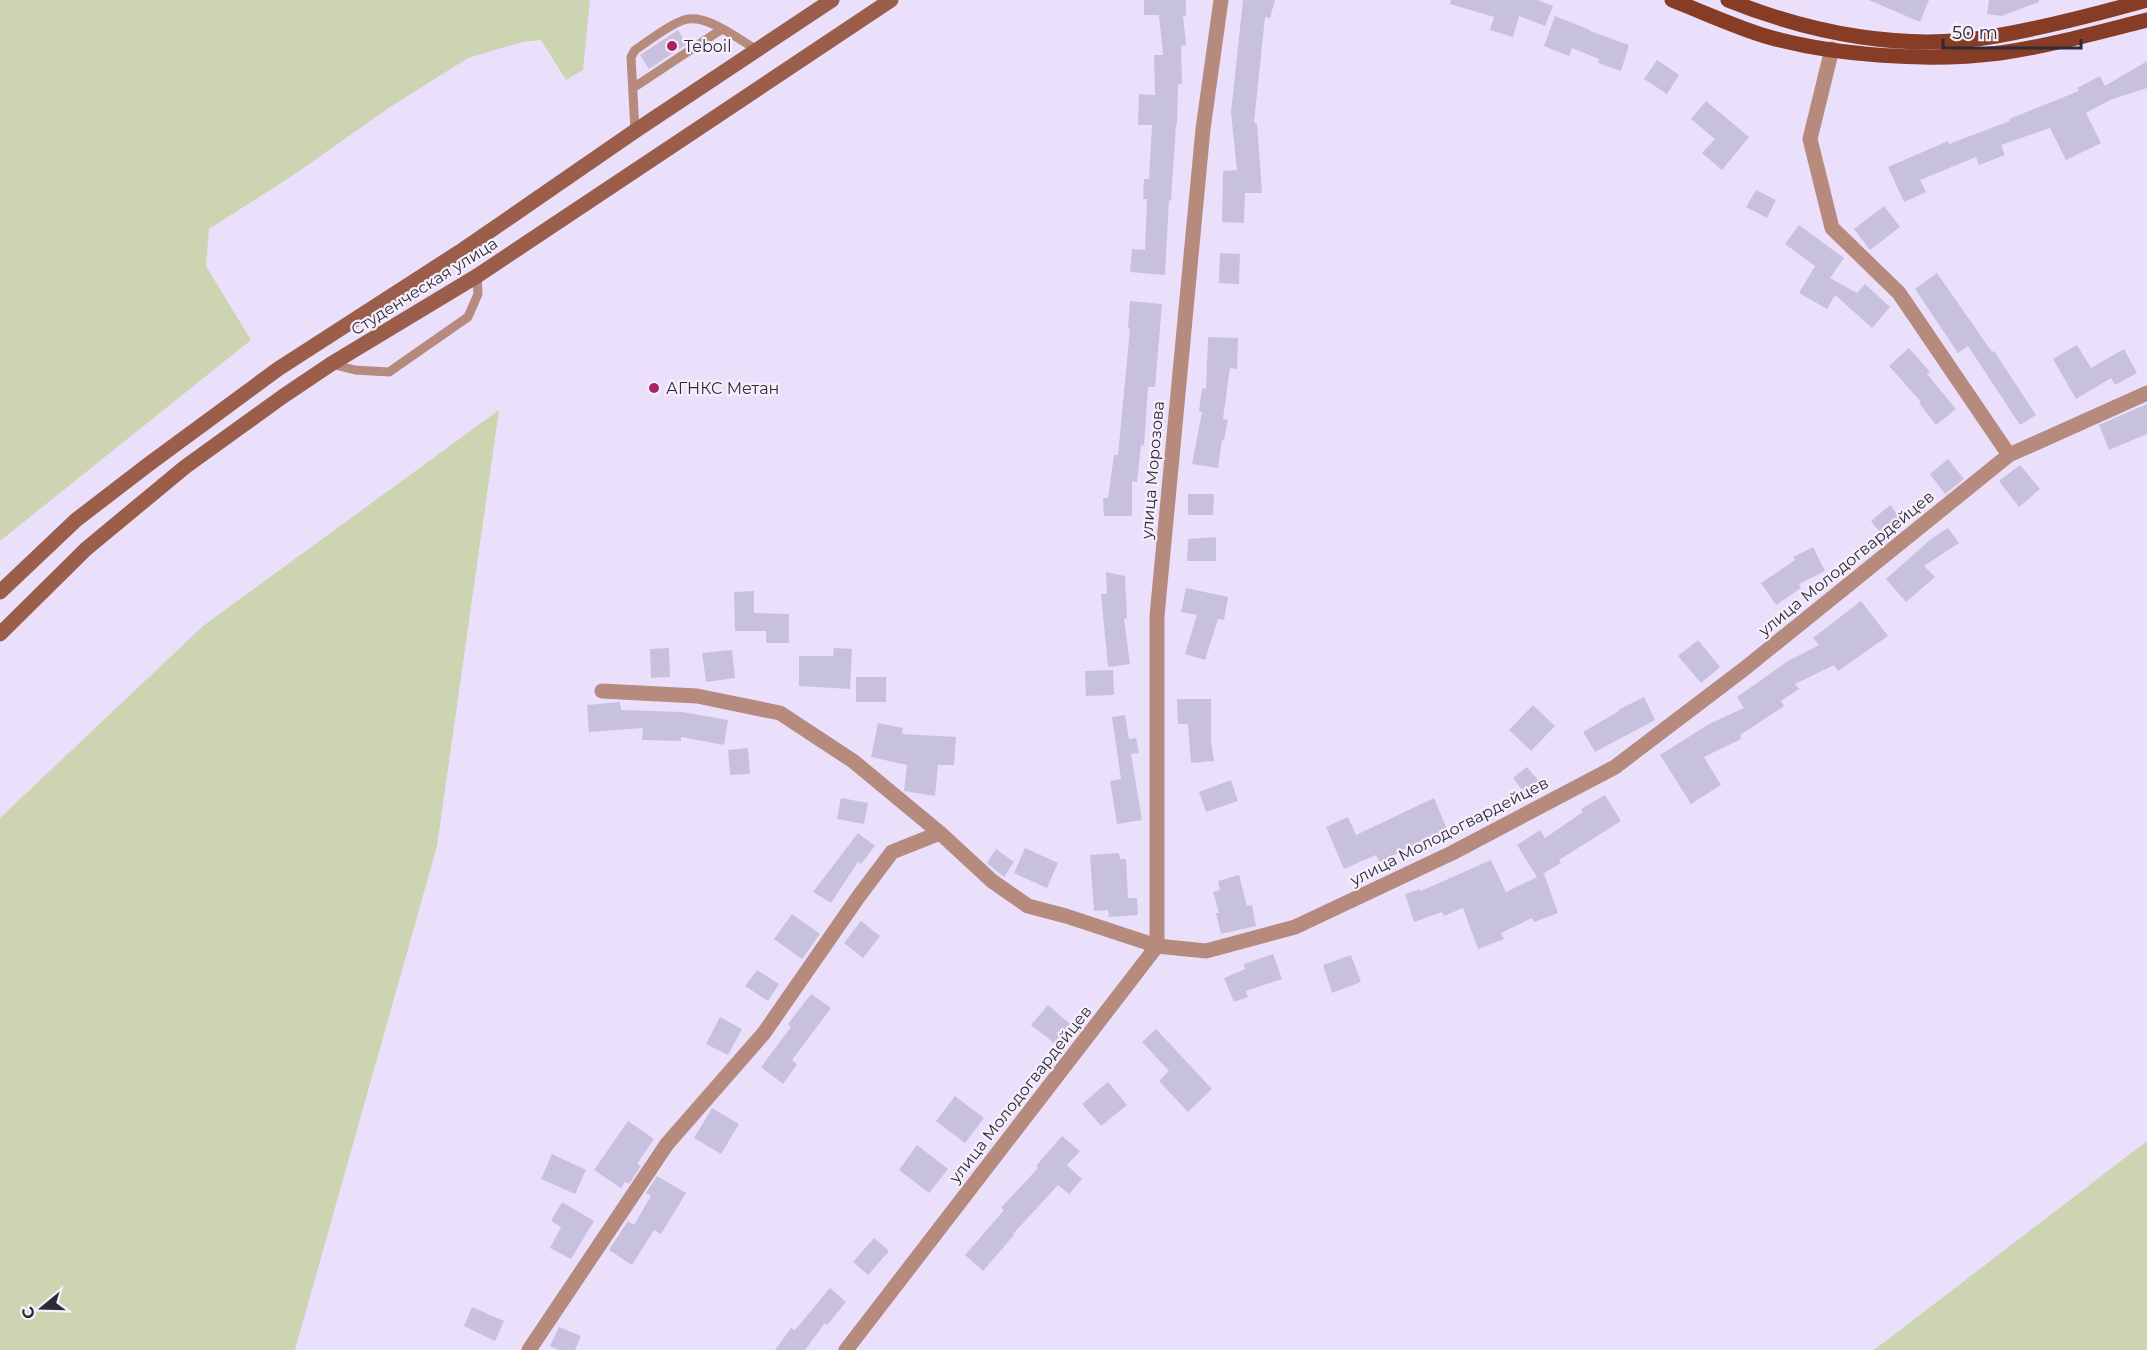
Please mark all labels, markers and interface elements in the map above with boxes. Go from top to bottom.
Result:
scale bar [1943,12,2081,50]
text: 50 m [1952,22,1998,44]
place label: Teboil [684,37,731,56]
marker: Teboil [665,39,679,53]
street label: Студенческая улица [347,234,501,339]
place label: АГНКС Метан [666,379,779,398]
marker: АГНКС Метан [647,381,661,395]
street label: улица Морозова [1137,400,1168,541]
street label: улица Молодогвардейцев [1754,487,1938,641]
street label: улица Молодогвардейцев [1346,773,1552,890]
street label: улица Молодогвардейцев [945,1002,1096,1188]
north arrow [12,1278,72,1338]
text: С [17,1304,39,1321]

